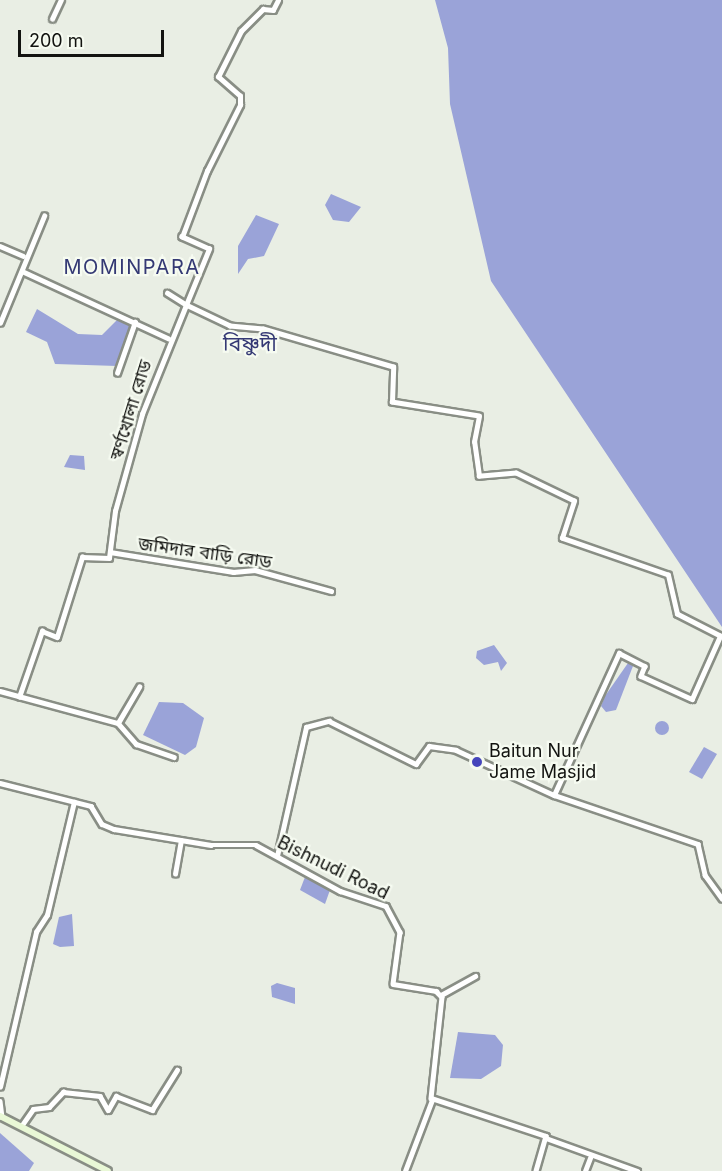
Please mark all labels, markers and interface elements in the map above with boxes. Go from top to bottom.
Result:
scale bar [21,18,166,56]
text: 200 m [29,30,84,51]
district label: MOMINPARA [63,255,201,279]
district label: বিষ্ণুদী [223,331,277,357]
street label: স্বর্ণখোলা রোড [106,358,156,462]
street label: জমিদার বাড়ি রোড [137,533,273,573]
place label: Baitun Nur Jame Masjid [489,741,596,783]
marker: Baitun Nur Jame Masjid [470,755,484,769]
street label: Bishnudi Road [274,832,392,904]

